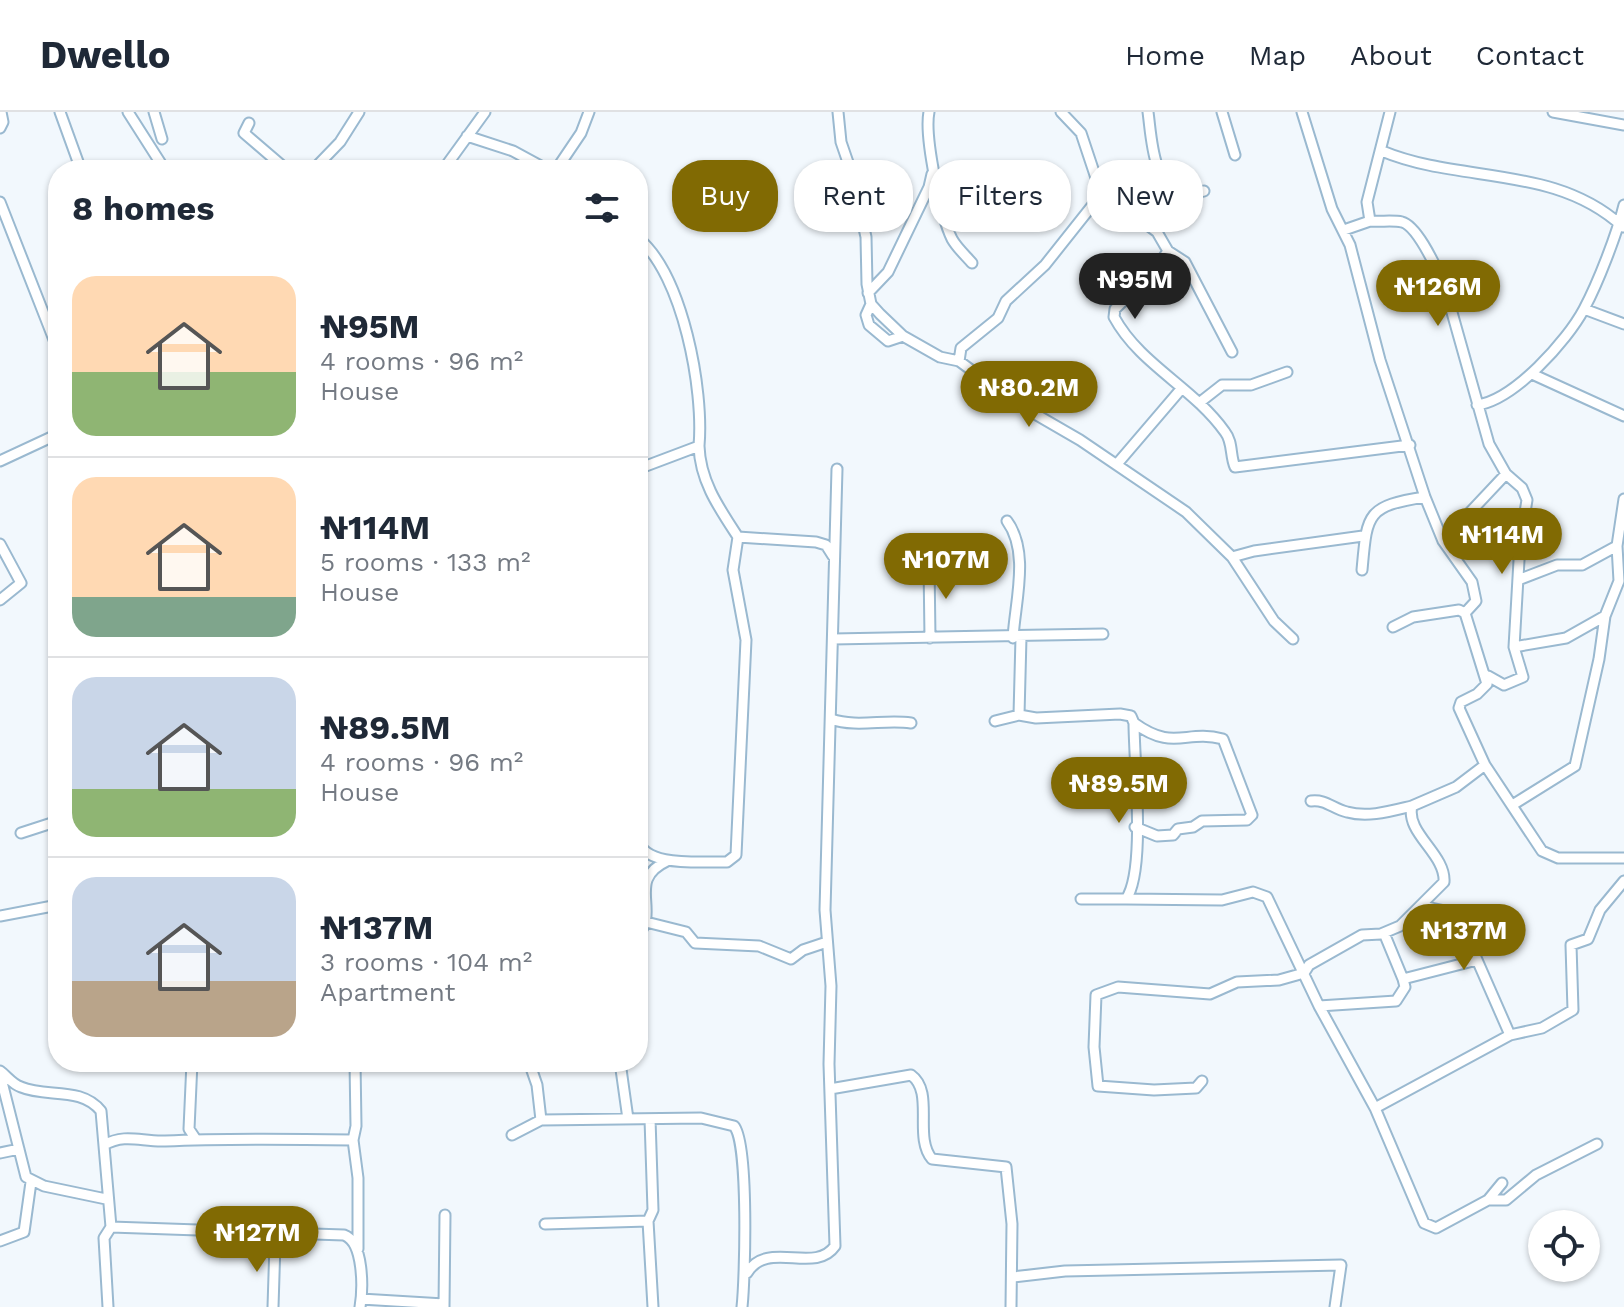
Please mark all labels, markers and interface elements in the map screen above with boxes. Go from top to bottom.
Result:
text: Dwello [40,33,170,77]
text: Home [1125,39,1205,72]
text: Map [1249,39,1306,72]
text: About [1350,39,1432,72]
text: Contact [1476,39,1584,72]
chip: Buy [672,160,778,232]
chip: Rent [794,160,913,232]
chip: Filters [929,160,1071,232]
chip: New [1087,160,1203,232]
icon: filters [580,186,624,230]
text: 8 homes [72,188,214,228]
pin: ₦95M [1088,253,1182,321]
pin: ₦126M [1382,260,1494,328]
text: ₦95M [1097,264,1173,294]
text: ₦126M [1394,271,1482,301]
text: ₦95M [320,306,419,346]
icon: home [136,308,232,404]
text: 4 rooms · 96 m² [320,346,523,376]
pin: ₦80.2M [964,361,1094,429]
text: ₦80.2M [979,372,1079,402]
text: House [320,376,399,406]
text: ₦114M [320,507,430,547]
pin: ₦114M [1446,508,1558,576]
icon: home [136,509,232,605]
text: ₦114M [1460,519,1544,549]
pin: ₦107M [890,533,1002,601]
text: ₦107M [902,544,990,574]
text: 5 rooms · 133 m² [320,547,531,577]
text: House [320,577,399,607]
text: ₦89.5M [320,707,451,747]
icon: home [136,709,232,805]
text: 4 rooms · 96 m² [320,747,523,777]
pin: ₦89.5M [1054,757,1184,825]
text: ₦89.5M [1069,768,1169,798]
text: House [320,777,399,807]
pin: ₦137M [1408,904,1520,972]
text: ₦137M [320,907,433,947]
icon: home [136,909,232,1005]
text: ₦137M [1421,915,1507,945]
text: 3 rooms · 104 m² [320,947,532,977]
text: Apartment [320,977,456,1007]
pin: ₦127M [201,1206,313,1274]
map controls [1528,1210,1600,1282]
button: locate [1528,1210,1600,1282]
text: ₦127M [213,1217,301,1247]

